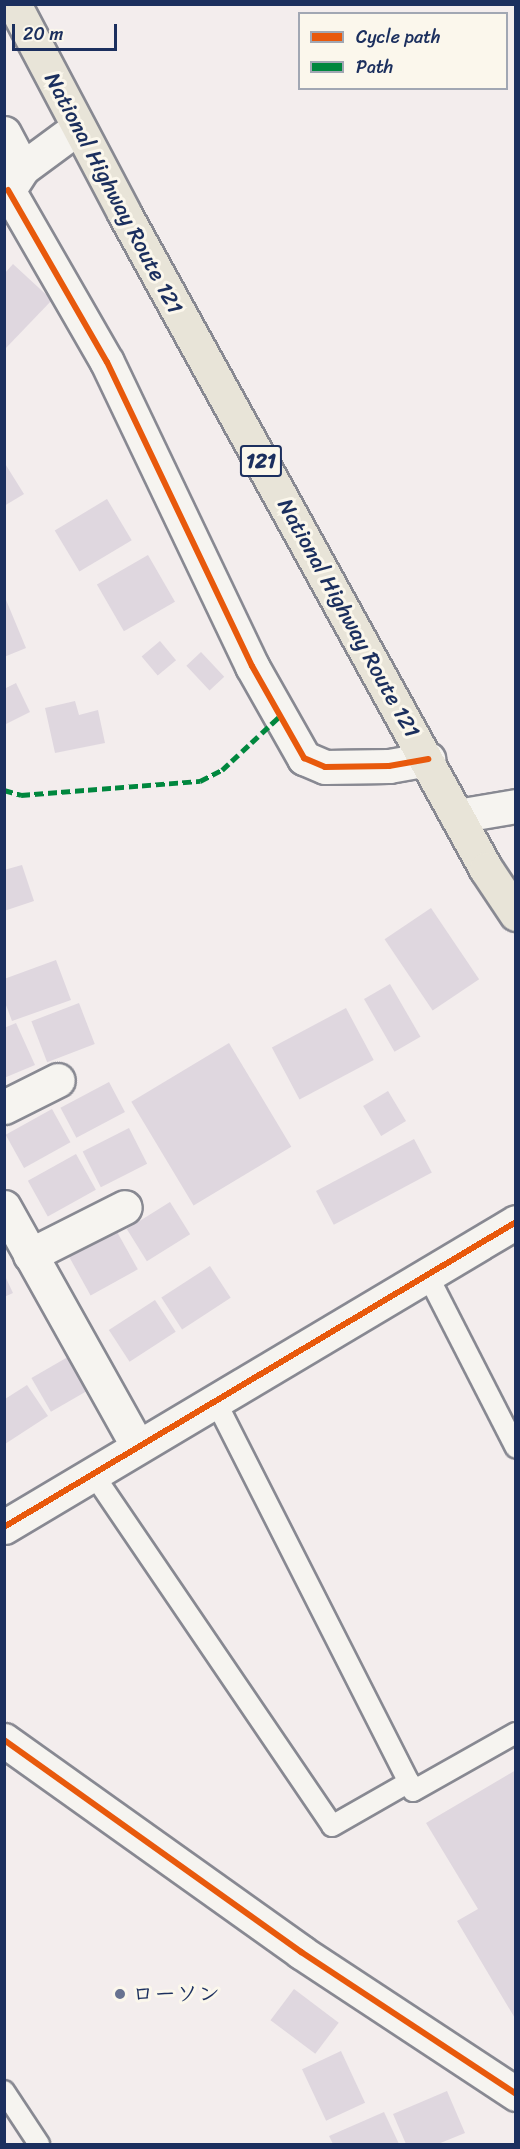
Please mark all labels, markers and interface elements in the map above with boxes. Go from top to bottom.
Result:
scale bar [15,12,120,50]
legend [298,12,508,90]
text: 20 m [23,18,63,50]
text: Cycle path [356,21,440,53]
text: Path [356,51,393,83]
street label: National Highway Route 121 [39,68,189,318]
road number: 121 [238,443,284,479]
street label: National Highway Route 121 [272,494,426,742]
place label: ローソン [132,1981,220,2007]
marker: ローソン [113,1987,127,2001]

